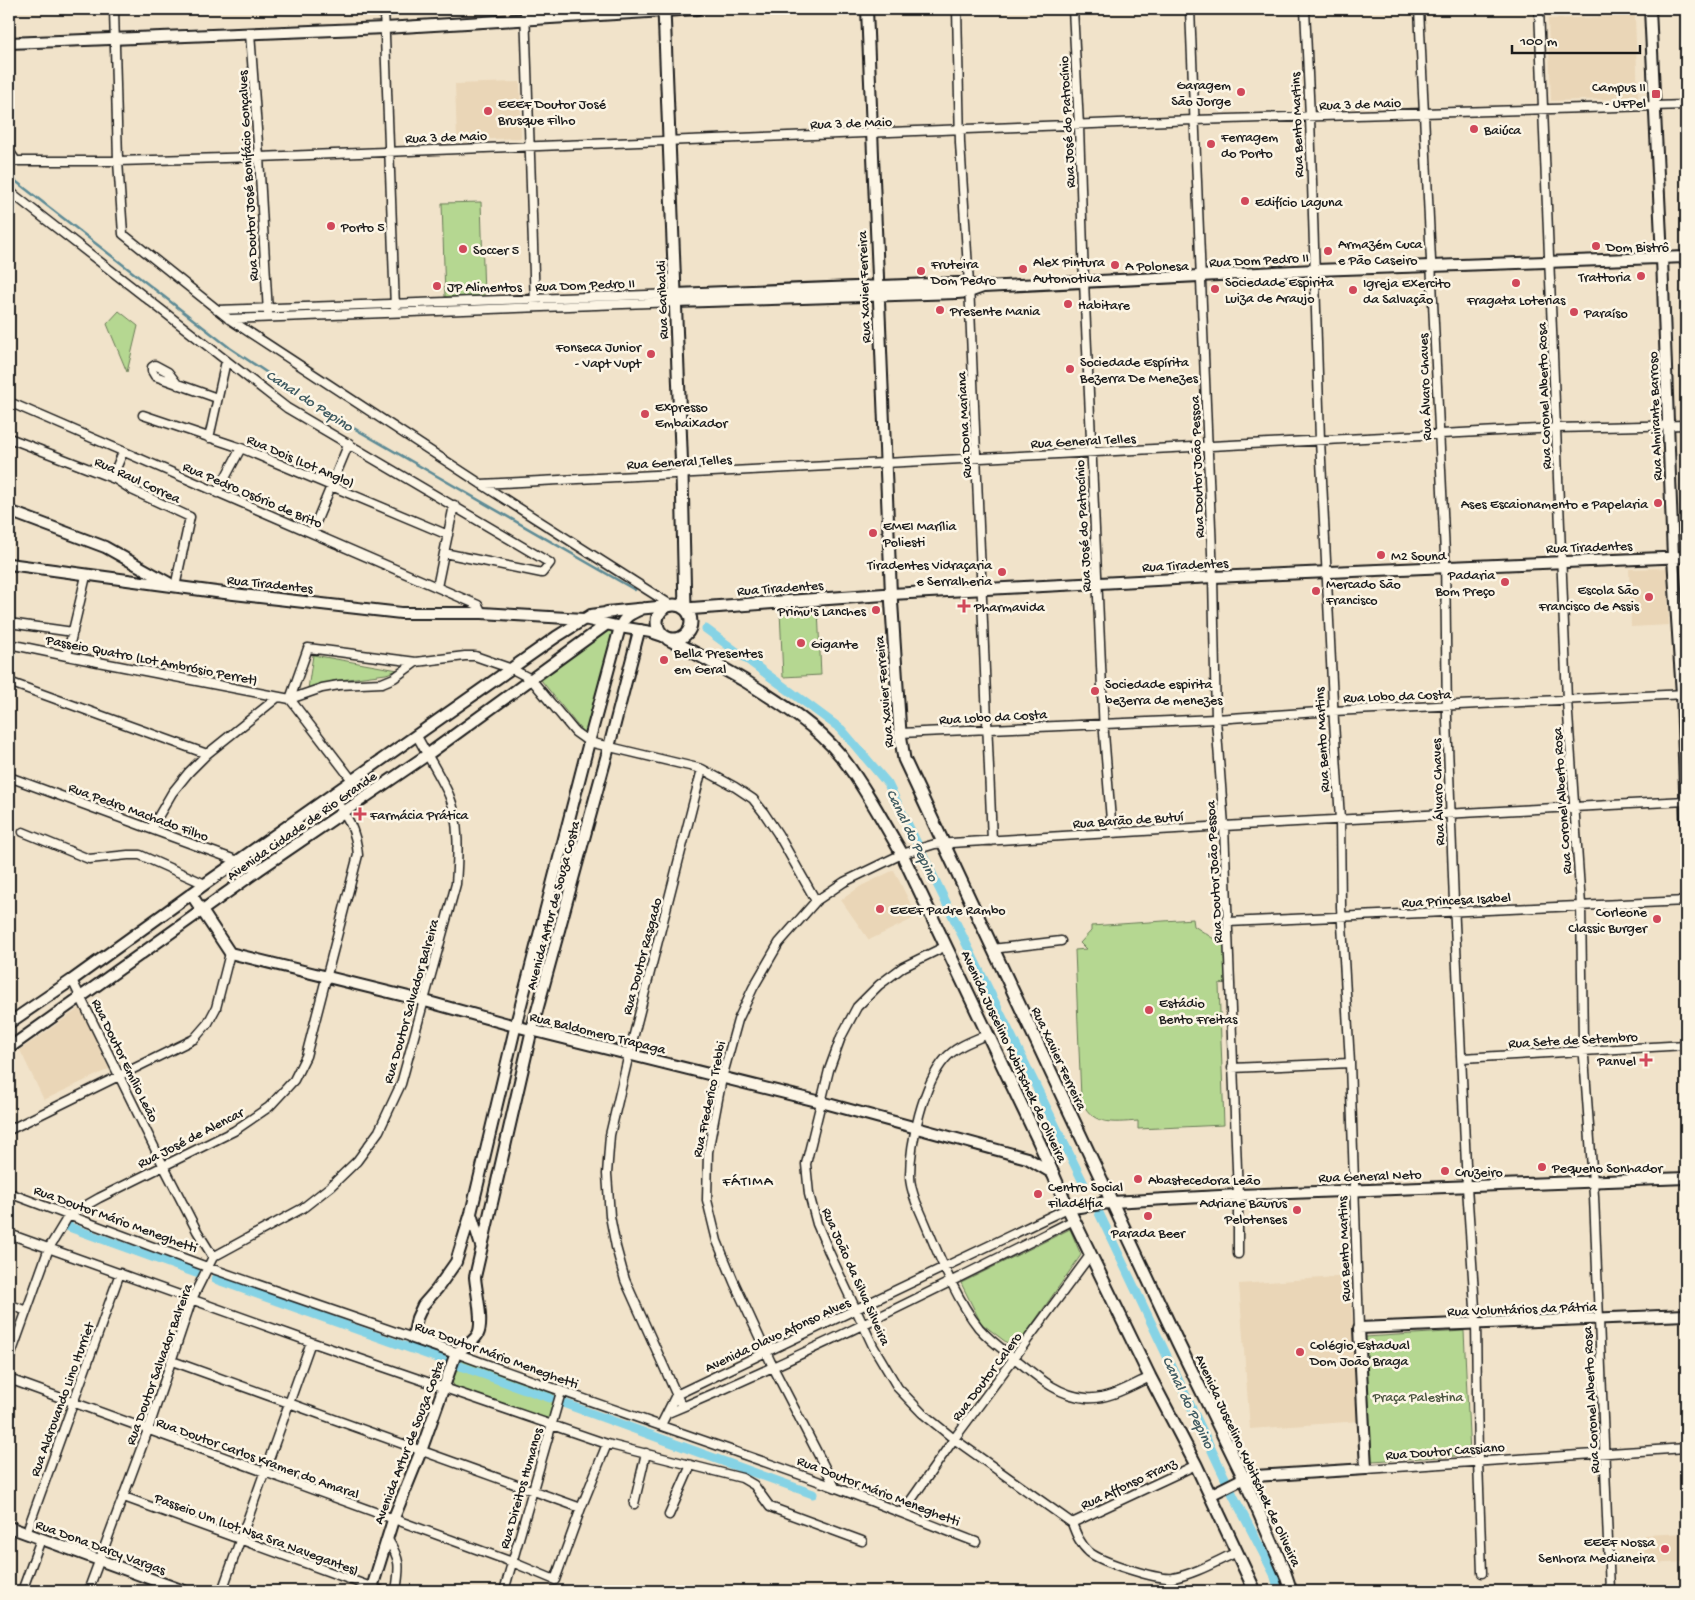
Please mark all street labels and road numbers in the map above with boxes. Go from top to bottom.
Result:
street label: Rua José do Patrocínio [1057,55,1080,188]
street label: Rua Doutor José Bonifácio Gonçalves [235,69,264,282]
street label: Rua Bento Martins [1288,71,1309,178]
street label: Rua 3 de Maio [1319,96,1401,115]
street label: Rua 3 de Maio [810,115,892,134]
street label: Rua 3 de Maio [405,129,487,148]
street label: Rua Xavier Ferreira [855,229,876,343]
street label: Rua Dom Pedro II [1209,250,1310,273]
street label: Rua Garibaldi [654,260,673,340]
street label: Rua Dom Pedro II [535,276,635,297]
street label: Rua Coronel Alberto Rosa [1534,321,1557,470]
street label: Rua Álvaro Chaves [1416,332,1437,441]
street label: Rua Almirante Barroso [1646,351,1667,481]
street label: Rua Dona Mariana [954,370,977,479]
street label: Rua Doutor João Pessoa [1187,394,1209,538]
street label: Rua General Telles [1030,431,1137,454]
street label: Rua Dois (Lot Anglo) [244,432,356,493]
street label: Rua General Telles [626,452,733,475]
street label: Rua Raul Correa [91,454,184,509]
street label: Rua Pedro Osório de Brito [180,459,324,533]
street label: Rua José do Patrocínio [1073,459,1096,592]
street label: Rua Tiradentes [1546,538,1633,558]
street label: Rua Tiradentes [1142,556,1230,577]
street label: Rua Tiradentes [226,573,314,599]
street label: Rua Tiradentes [737,578,825,601]
street label: Passeio Quatro (Lot Ambrósio Perret) [43,632,259,690]
street label: Rua Xavier Ferreira [872,634,899,748]
street label: Rua Bento Martins [1312,686,1335,793]
street label: Rua Lobo da Costa [1343,687,1453,708]
street label: Rua Lobo da Costa [939,707,1049,730]
street label: Rua Coronel Alberto Rosa [1550,726,1577,875]
street label: Rua Álvaro Chaves [1429,737,1450,846]
street label: Avenida Cidade de Rio Grande [224,768,381,885]
street label: Rua Pedro Machado Filho [66,780,211,847]
street label: Rua Doutor João Pessoa [1203,799,1228,943]
street label: Rua Barão de Butuí [1072,809,1185,834]
street label: Avenida Artur de Souza Costa [524,818,585,992]
street label: Rua Princesa Isabel [1401,890,1511,913]
street label: Rua Doutor Rasgado [620,896,667,1017]
street label: Rua Doutor Salvador Balreira [381,916,444,1086]
street label: Avenida Juscelino Kubitschek de Oliveira [956,948,1070,1167]
street label: Rua Doutor Emílio Leão [87,997,161,1125]
street label: Rua Xavier Ferreira [1026,1005,1090,1115]
street label: Rua Baldomero Trapaga [528,1009,668,1060]
street label: Rua Sete de Setembro [1508,1030,1638,1053]
street label: Rua Frederico Trebbi [690,1040,731,1159]
street label: Rua José de Alencar [135,1105,248,1173]
street label: Rua General Neto [1318,1167,1422,1188]
street label: Rua Doutor Mário Meneghetti [31,1183,199,1258]
street label: Rua Bento Martins [1335,1195,1356,1302]
street label: Rua João da Silva Silveira [817,1206,893,1350]
street label: Rua Doutor Salvador Balreira [123,1281,198,1448]
street label: Avenida Olavo Afonso Alves [703,1295,854,1378]
street label: Rua Voluntários da Pátria [1447,1299,1598,1322]
street label: Rua Aldrovando Lino Iturriet [27,1319,100,1479]
street label: Rua Doutor Mário Meneghetti [412,1319,580,1394]
street label: Rua Coronel Alberto Rosa [1580,1325,1605,1474]
street label: Rua Doutor Calero [949,1330,1027,1425]
street label: Avenida Juscelino Kubitschek de Oliveira [1190,1352,1304,1571]
street label: Avenida Artur de Souza Costa [371,1357,450,1527]
street label: Rua Doutor Carlos Kramer do Amaral [153,1415,361,1504]
street label: Rua Direitos Humanos [497,1425,548,1551]
street label: Rua Doutor Cassiano [1385,1440,1505,1465]
street label: Rua Doutor Mário Meneghetti [794,1453,962,1531]
street label: Rua Affonso Franz [1078,1455,1181,1515]
street label: Passeio Um (Lot Nsa Sra Navegantes) [151,1490,361,1580]
street label: Rua Dona Darcy Vargas [33,1517,168,1580]

